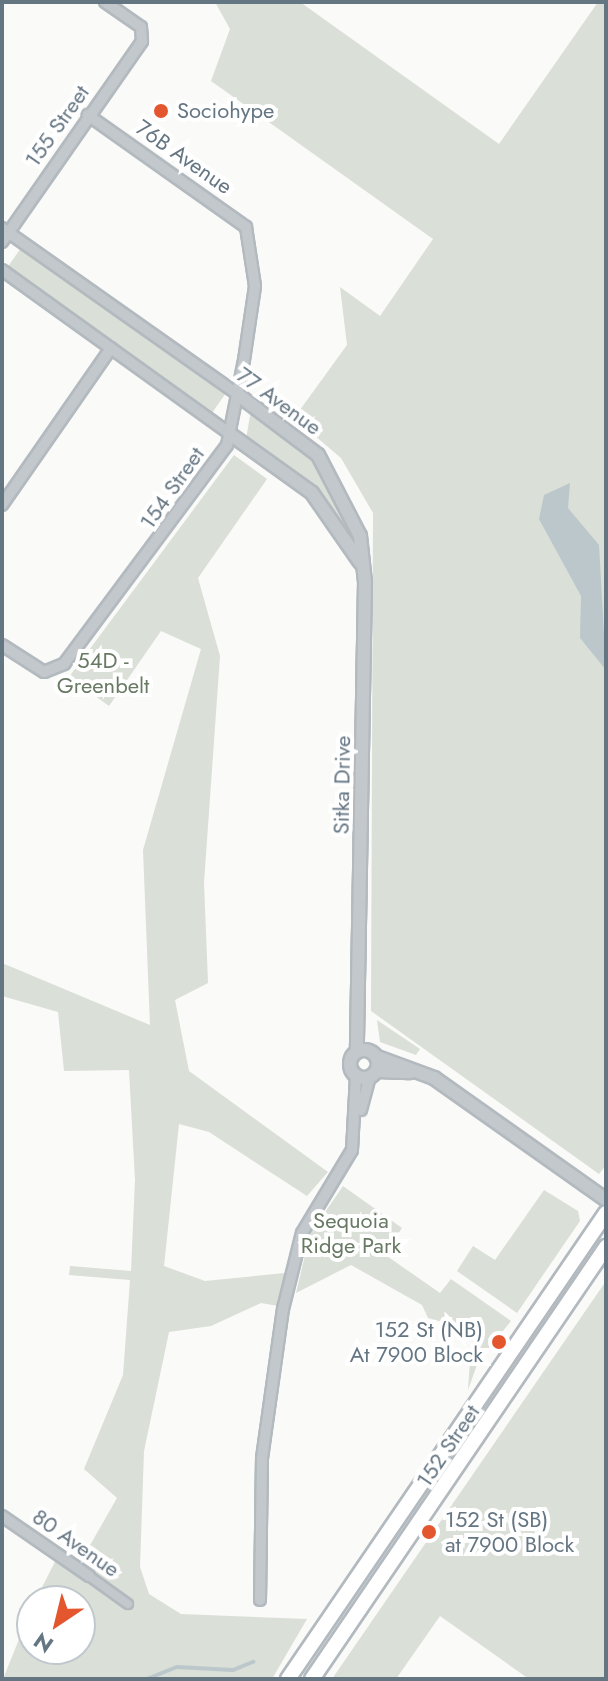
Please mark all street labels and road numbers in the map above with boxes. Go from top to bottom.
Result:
street label: 155 Street [19,80,95,172]
street label: 76B Avenue [131,114,237,200]
street label: 77 Avenue [232,361,326,441]
street label: 154 Street [134,442,210,534]
street label: Sitka Drive [328,735,356,835]
street label: 152 Street [411,1400,485,1492]
street label: 80 Avenue [27,1503,125,1583]

